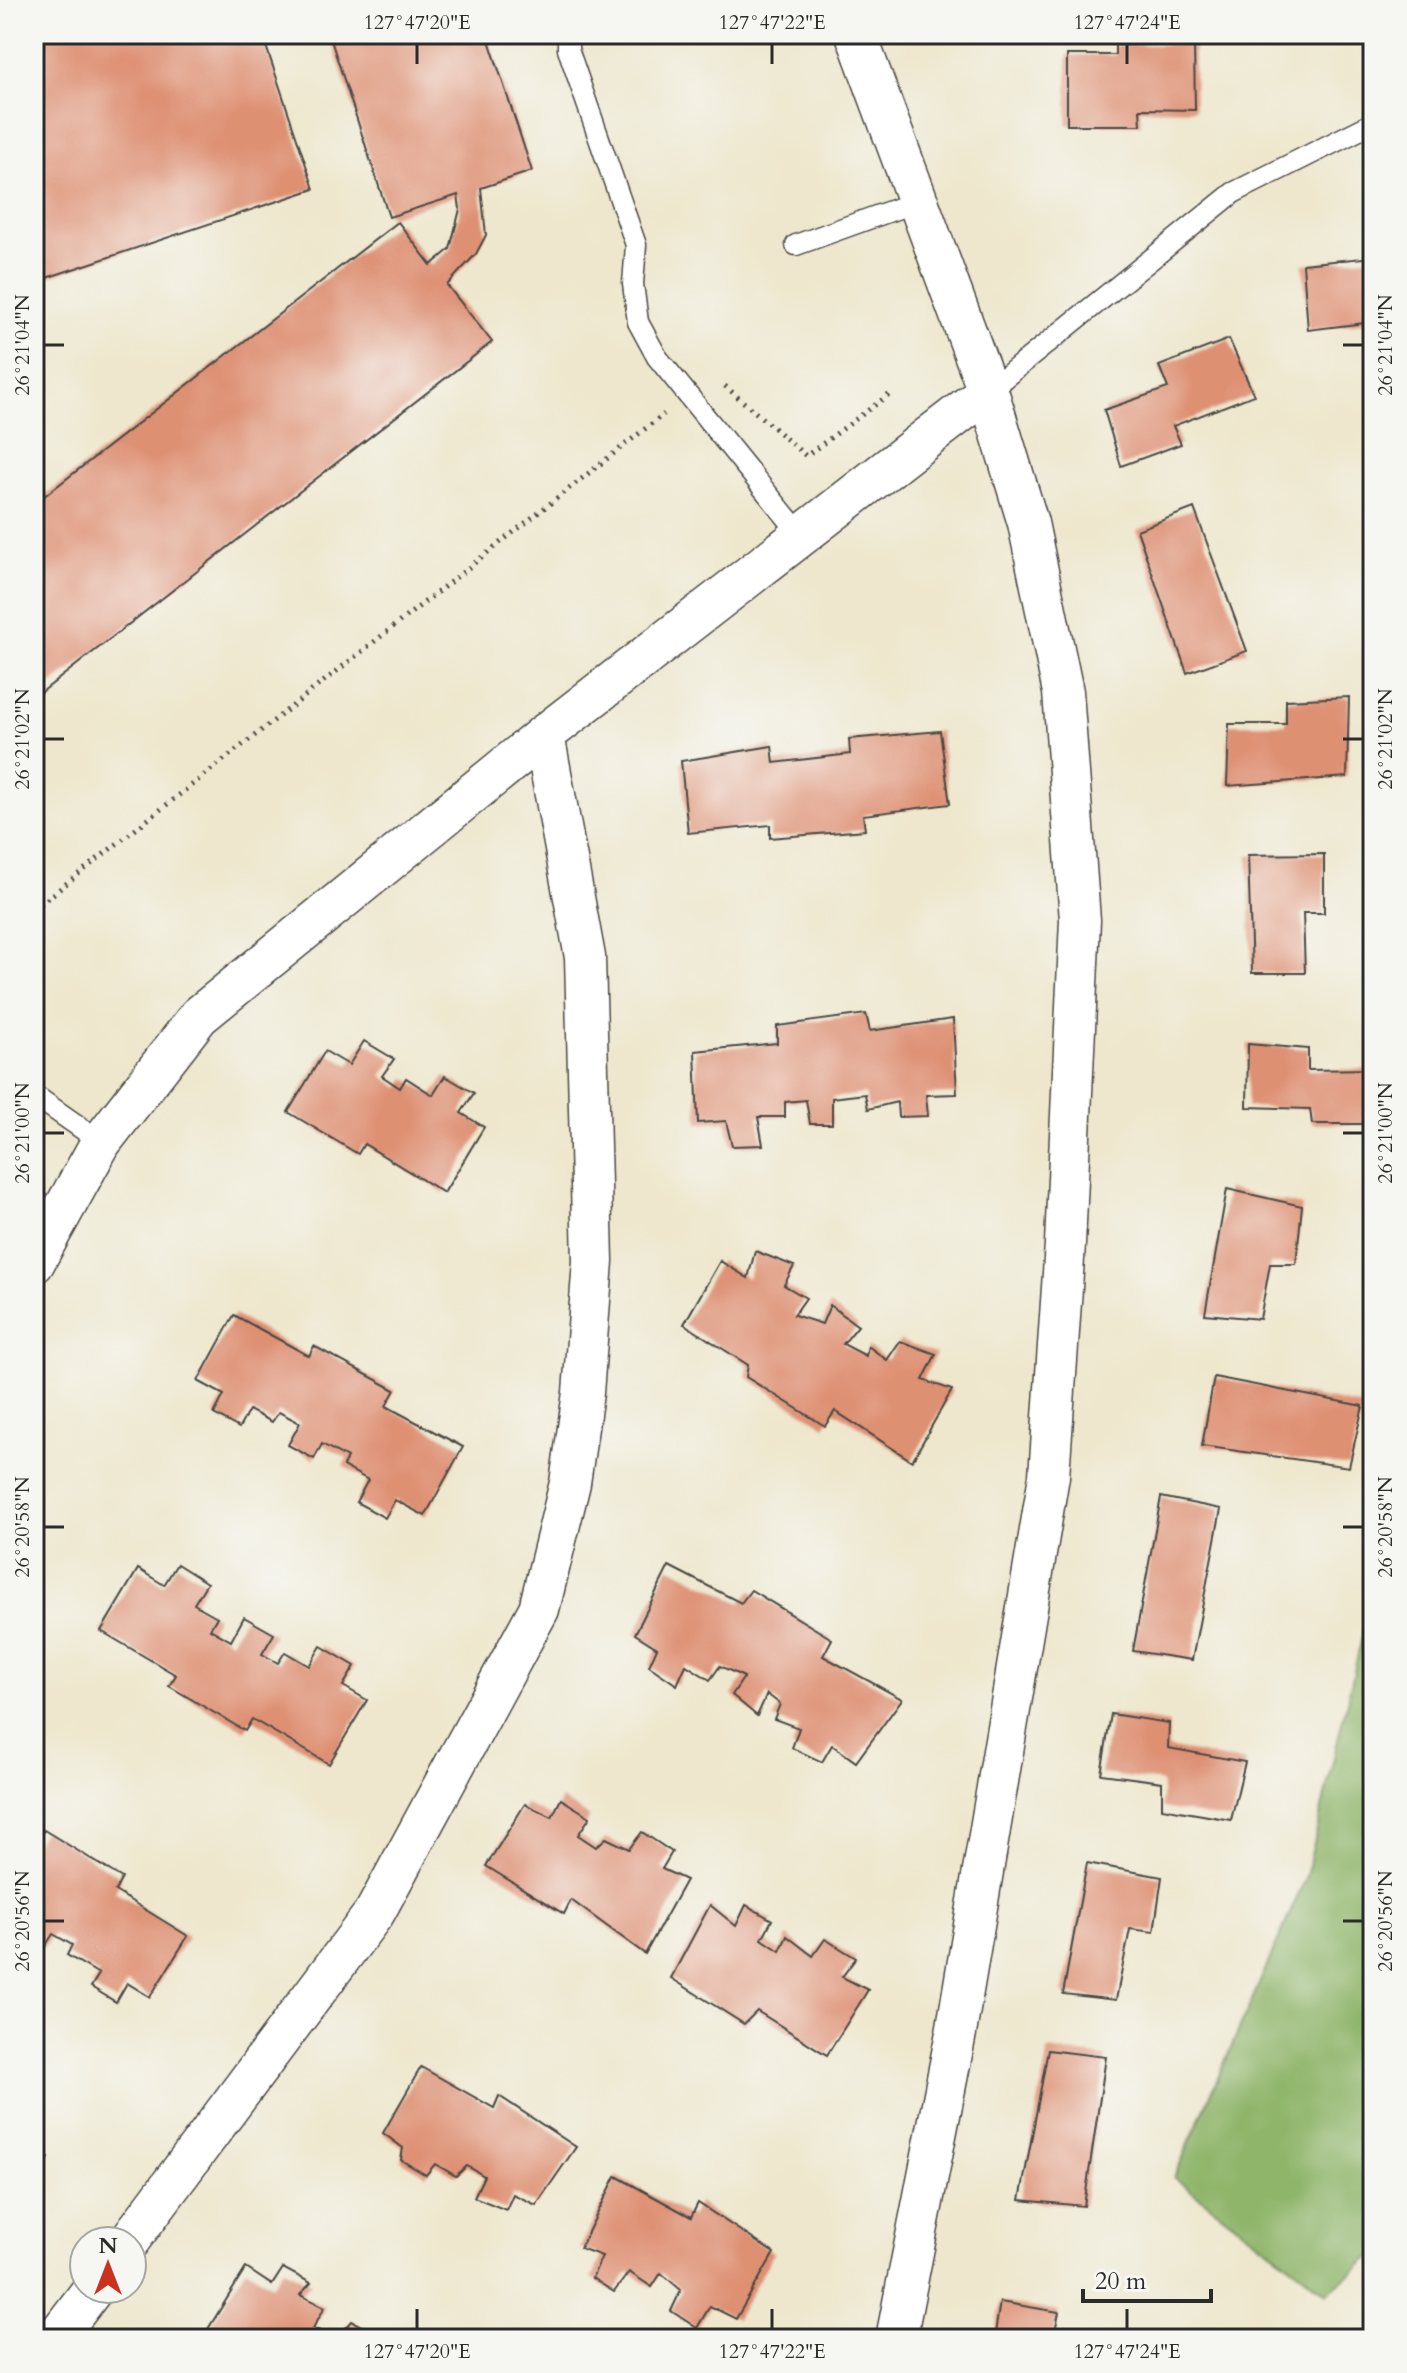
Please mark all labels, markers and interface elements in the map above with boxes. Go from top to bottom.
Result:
text: 127°47'20"E [364,9,470,36]
text: 127°47'22"E [719,9,825,36]
text: 127°47'24"E [1074,9,1180,36]
text: 26°21'04"N [9,294,36,396]
text: 26°21'04"N [1372,294,1399,396]
text: 26°21'02"N [9,688,36,790]
text: 26°21'02"N [1372,688,1399,790]
text: 26°21'00"N [9,1082,36,1184]
text: 26°21'00"N [1372,1082,1399,1184]
text: 26°20'58"N [9,1476,36,1578]
text: 26°20'58"N [1372,1476,1399,1578]
text: 26°20'56"N [9,1870,36,1972]
text: 26°20'56"N [1372,1870,1399,1972]
north arrow [68,2225,148,2305]
text: N [98,2231,118,2261]
scale bar [1083,2253,1211,2303]
text: 20 m [1095,2265,1147,2298]
text: 127°47'20"E [364,2338,470,2365]
text: 127°47'22"E [719,2338,825,2365]
text: 127°47'24"E [1074,2338,1180,2365]

